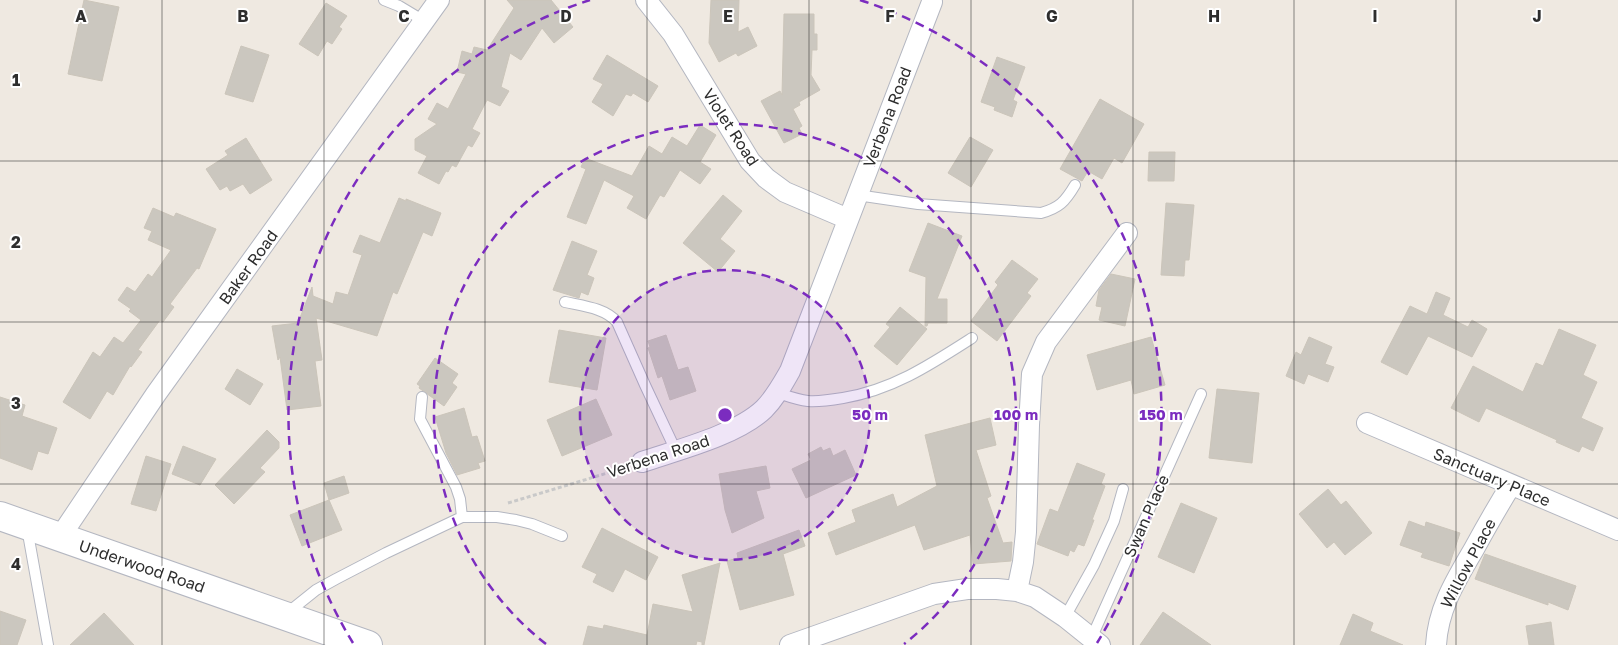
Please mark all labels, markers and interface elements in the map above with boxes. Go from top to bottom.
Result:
text: A [75,6,87,26]
text: B [237,6,249,26]
text: C [398,6,410,26]
text: D [560,6,572,26]
text: E [723,6,733,26]
text: F [885,6,895,26]
text: G [1046,6,1058,26]
text: H [1208,6,1220,26]
text: I [1372,6,1378,26]
text: J [1532,6,1542,26]
street label: Verbena Road [859,64,915,170]
text: 1 [12,70,20,90]
street label: Violet Road [699,84,763,170]
street label: Baker Road [214,226,282,308]
text: 2 [11,232,21,252]
text: 3 [11,393,21,413]
text: 50 m [852,405,888,423]
text: 100 m [994,405,1038,423]
text: 150 m [1139,405,1183,423]
centre of rings [716,406,734,424]
street label: Verbena Road [604,430,712,482]
street label: Sanctuary Place [1430,443,1554,511]
street label: Swan Place [1119,472,1173,560]
street label: Willow Place [1436,515,1500,611]
street label: Underwood Road [76,535,208,597]
text: 4 [11,554,21,574]

